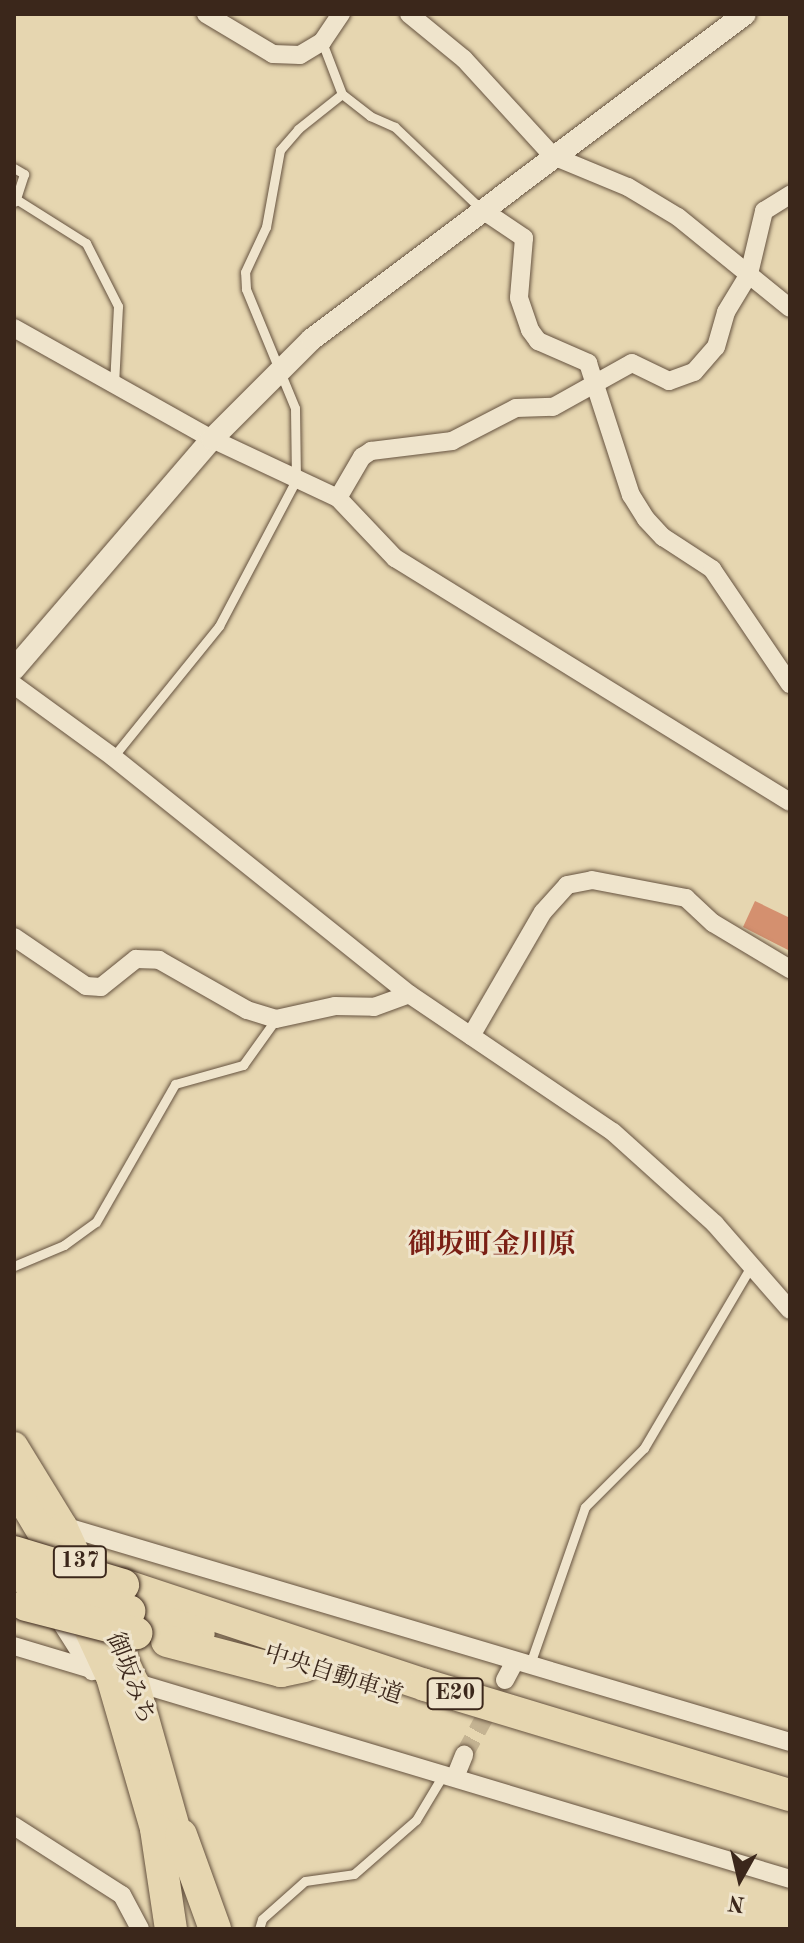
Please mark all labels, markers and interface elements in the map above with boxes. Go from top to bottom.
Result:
district label: 御坂町金川原 [408,1229,576,1263]
road number: 137 [52,1544,108,1580]
street label: 御坂みち [98,1629,160,1729]
street label: 中央自動車道 [260,1640,406,1712]
road number: E20 [425,1676,485,1712]
north arrow [700,1839,780,1919]
text: N [727,1891,747,1915]

